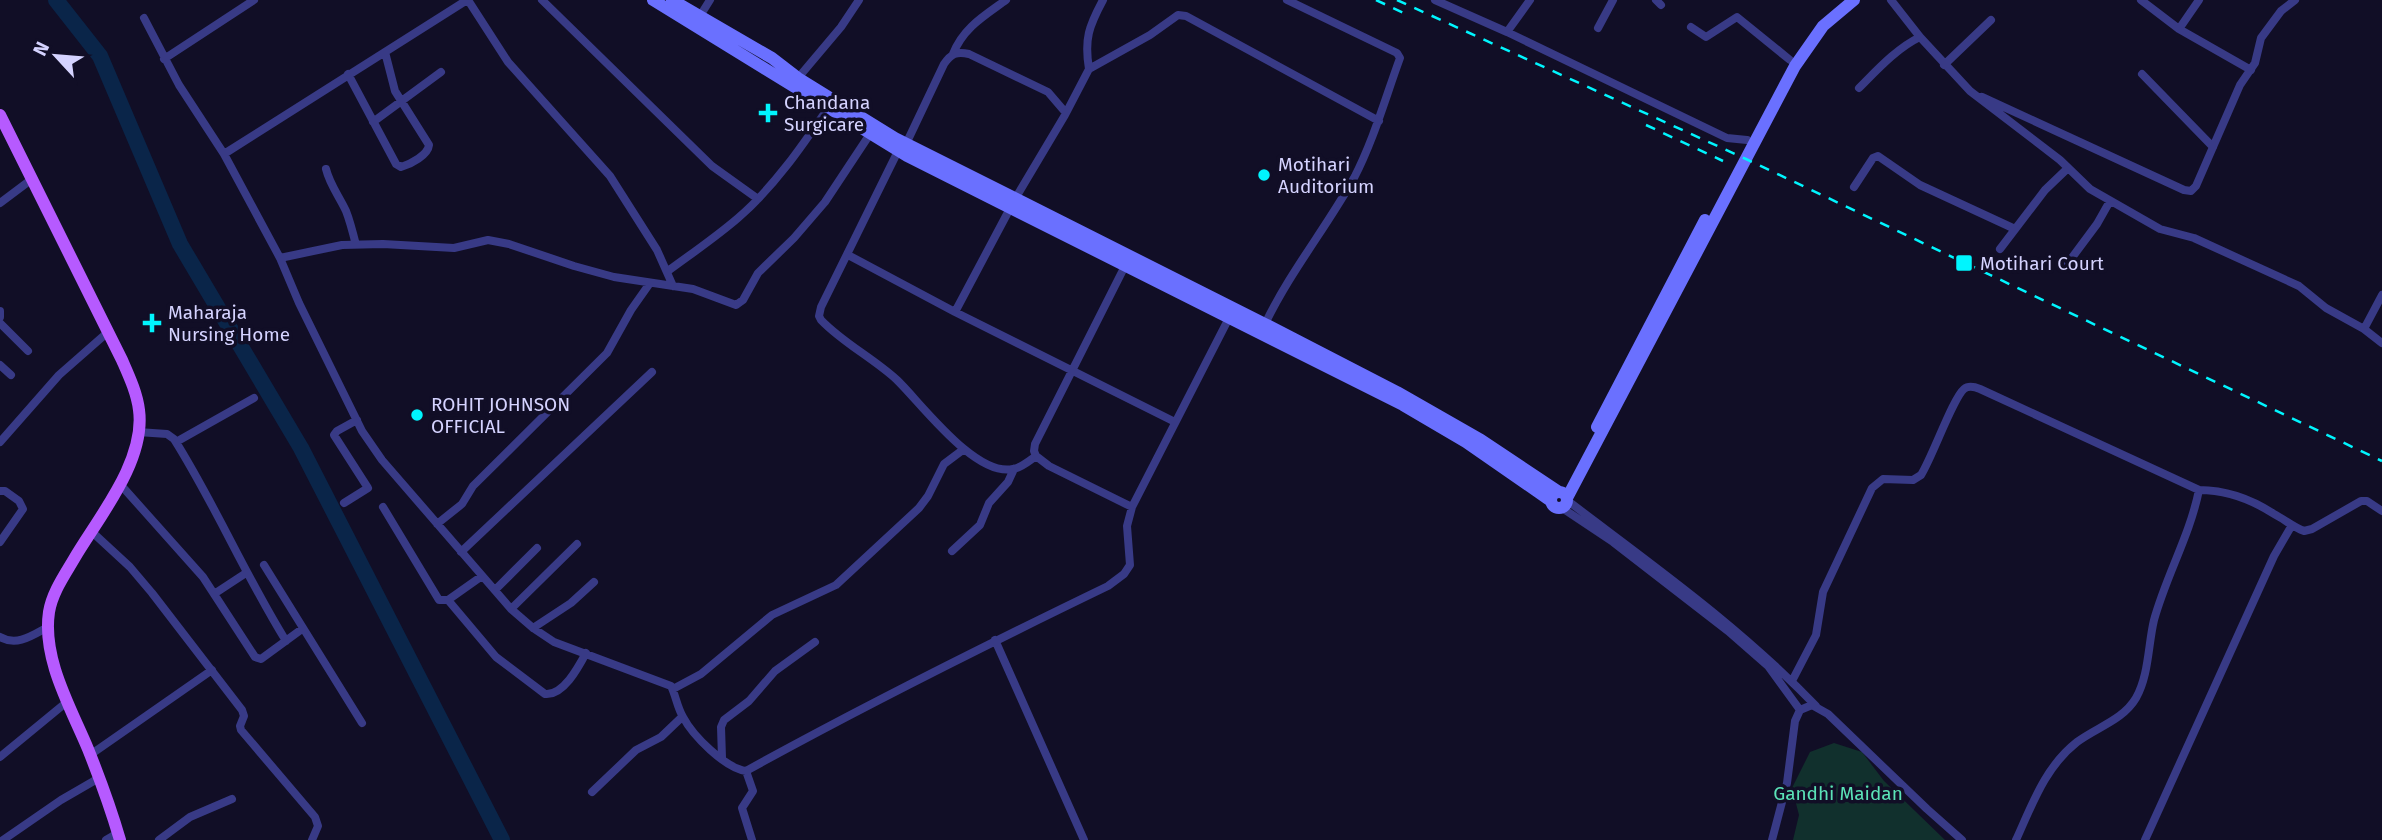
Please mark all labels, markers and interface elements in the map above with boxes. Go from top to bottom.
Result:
north arrow [21,21,91,91]
text: N [28,38,54,59]
place label: Chandana Surgicare [784,91,870,136]
marker: Chandana Surgicare [758,103,778,123]
place label: Motihari Auditorium [1278,153,1374,198]
marker: Motihari Auditorium [1256,167,1272,183]
place label: Motihari Court [1980,252,2104,275]
marker: Motihari Court [1954,253,1974,273]
place label: Maharaja Nursing Home [168,301,290,346]
marker: Maharaja Nursing Home [142,313,162,333]
place label: ROHIT JOHNSON OFFICIAL [431,393,570,438]
marker: ROHIT JOHNSON OFFICIAL [409,407,425,423]
park label: Gandhi Maidan [1773,782,1903,805]

